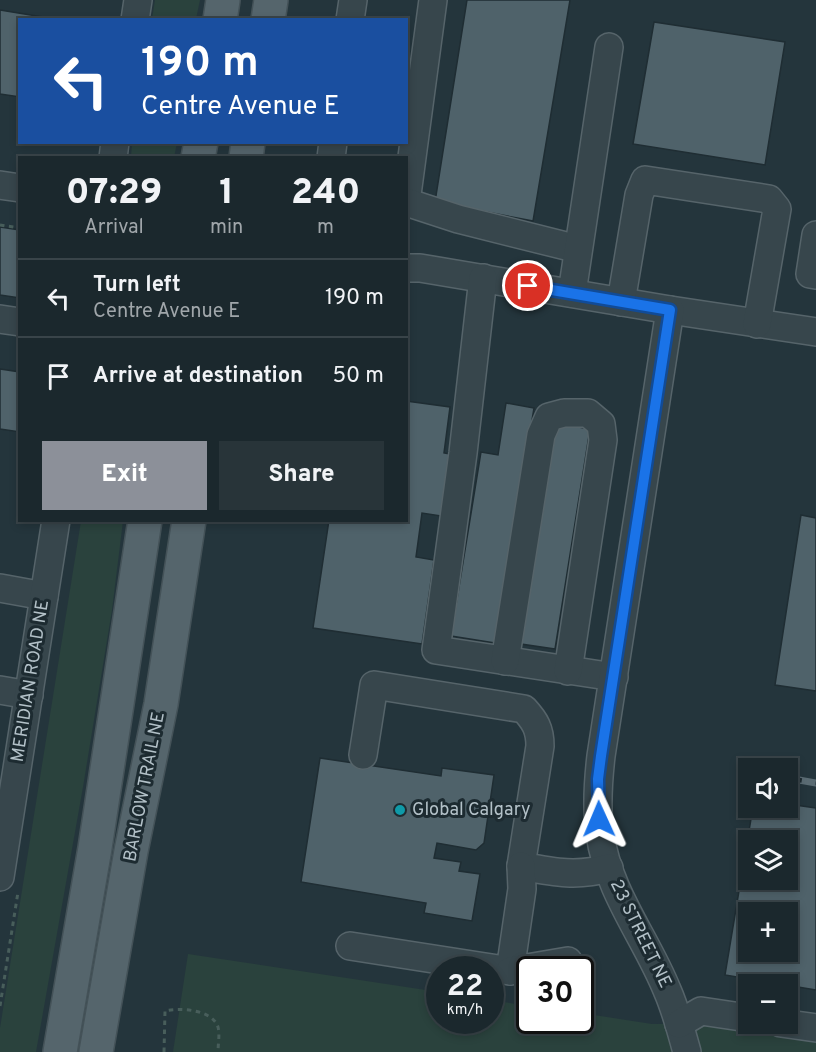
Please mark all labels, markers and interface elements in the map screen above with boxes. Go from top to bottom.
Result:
text: 190 m [141,38,259,91]
icon: left [42,42,120,120]
text: Centre Avenue E [141,90,340,124]
text: 07:29 [66,171,162,217]
text: 1 [219,171,234,217]
text: 240 [291,171,360,217]
text: Arrival [84,215,144,241]
text: min [210,215,243,241]
text: m [317,215,334,241]
pin [502,260,553,311]
icon: arrive [511,269,544,302]
text: Turn left [93,272,181,299]
icon: left [42,282,75,315]
text: 190 m [325,285,384,312]
text: Centre Avenue E [93,299,240,325]
icon: arrive [42,360,75,393]
text: Arrive at destination [93,363,303,390]
text: 50 m [332,363,384,390]
button: Exit [42,441,207,510]
button: Share [219,441,384,510]
street label: MERIDIAN ROAD NE [7,598,55,764]
street label: BARLOW TRAIL NE [119,710,171,864]
map controls [738,758,798,1034]
button: sound [738,758,798,818]
position arrow [567,787,631,851]
place label: Global Calgary [412,799,530,822]
marker: Global Calgary [393,803,407,817]
button: layers [738,830,798,890]
street label: 23 STREET NE [604,876,676,992]
button: + [738,902,798,962]
speed limit sign: 30 [516,956,594,1034]
text: 22 [447,969,483,1006]
button: − [738,974,798,1034]
text: km/h [447,1001,483,1020]

